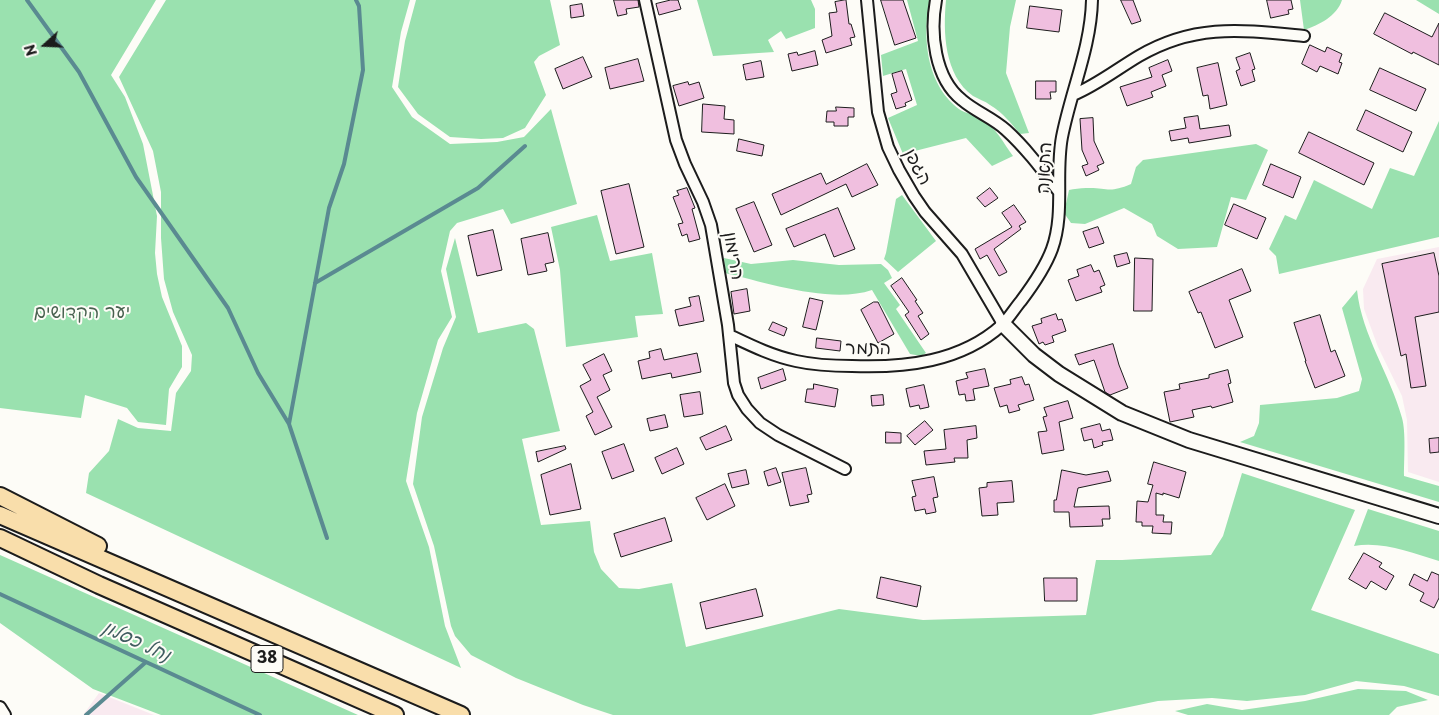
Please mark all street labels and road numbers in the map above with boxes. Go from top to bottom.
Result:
street label: התאנה [1033,141,1057,195]
street label: הגפן [898,145,936,189]
street label: הרימון [718,230,748,282]
street label: התמר [845,338,891,360]
road number: 38 [251,646,283,672]

